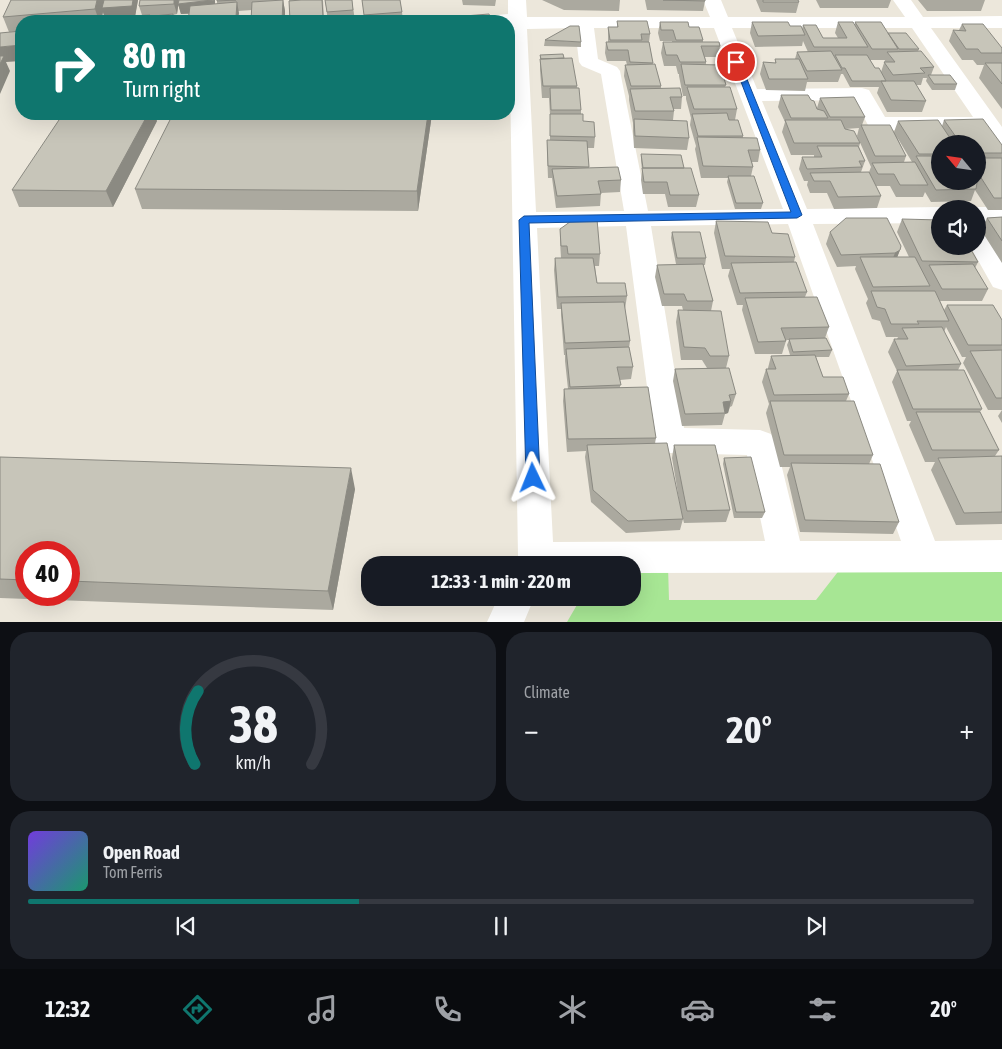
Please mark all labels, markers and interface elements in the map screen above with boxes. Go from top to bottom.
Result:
icon: right [40,35,105,100]
text: 80 m [123,35,186,75]
pin [715,41,757,83]
icon: arrive [722,48,750,76]
text: Turn right [123,76,200,102]
north arrow [931,135,986,190]
map controls [931,135,986,255]
button: sound [931,200,986,255]
position arrow [506,451,558,503]
speed limit sign: 40 [15,541,80,606]
text: 12:33 · 1 min · 220 m [431,570,571,592]
text: Climate [524,683,570,701]
text: 38 [229,694,277,754]
text: 20° [726,708,772,751]
text: − [524,713,539,745]
text: + [959,713,974,745]
text: km/h [235,752,271,773]
text: Open Road [103,841,180,863]
text: Tom Ferris [103,863,162,881]
icon: previous [172,912,200,940]
icon: pause [487,912,515,940]
icon: next [802,912,830,940]
icon: directions [180,992,215,1027]
icon: music [305,992,340,1027]
icon: phone [430,992,465,1027]
icon: climate [555,992,590,1027]
icon: car [680,992,715,1027]
icon: filters [805,992,840,1027]
text: 12:32 [45,996,90,1022]
text: 20° [930,996,957,1022]

